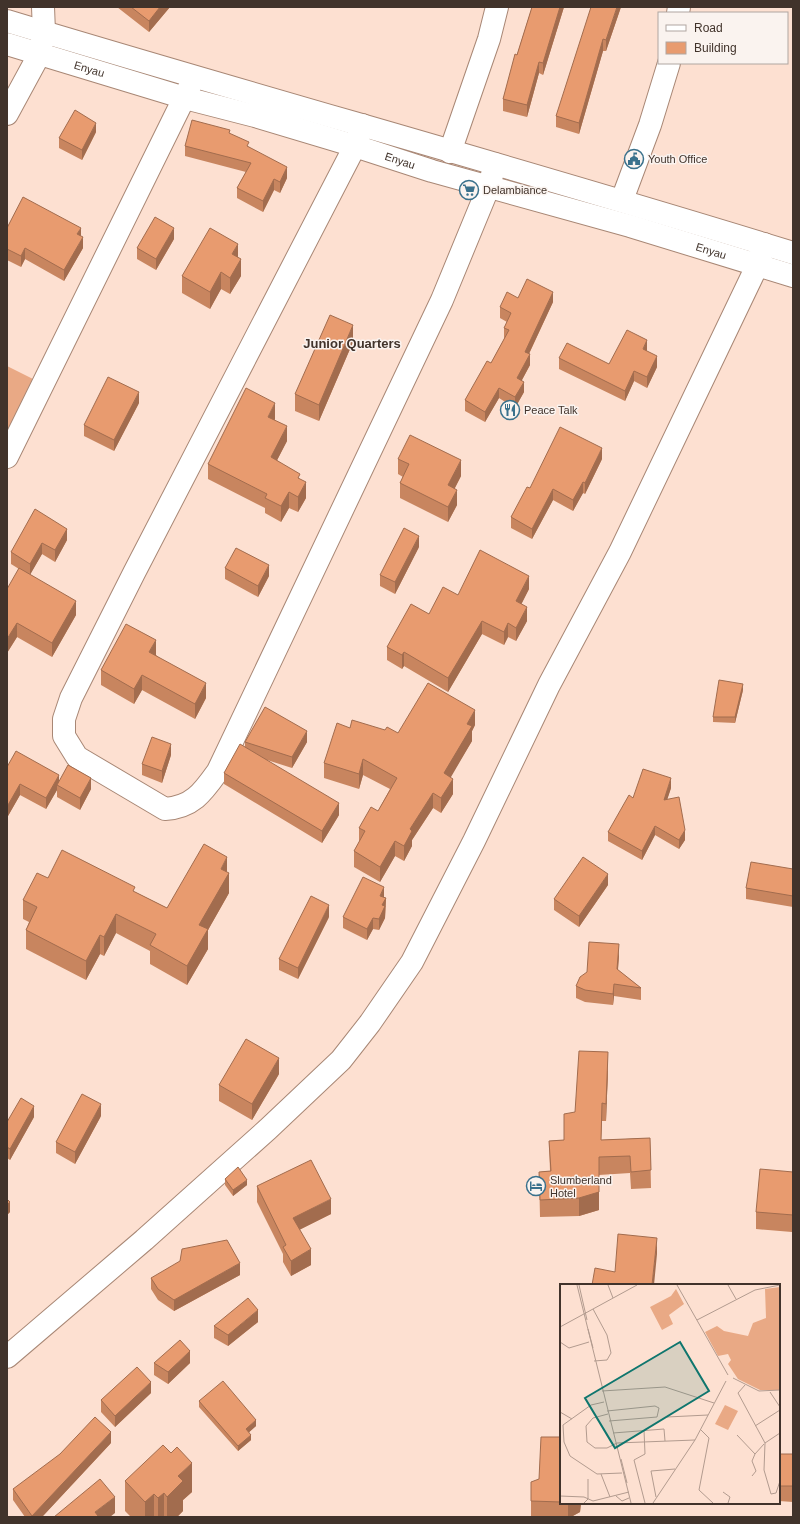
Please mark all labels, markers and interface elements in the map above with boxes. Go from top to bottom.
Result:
legend [658,12,788,64]
text: Road [694,21,723,35]
text: Building [694,41,737,55]
street label: Enyau [73,59,106,79]
public building icon: Youth Office [623,148,645,170]
street label: Enyau [383,150,417,171]
place label: Youth Office [648,153,707,165]
supermarket icon: Delambiance [458,179,480,201]
place label: Delambiance [483,184,547,196]
street label: Enyau [694,241,728,261]
district label: Junior Quarters [303,336,401,351]
restaurant icon: Peace Talk [499,399,521,421]
place label: Peace Talk [524,404,578,416]
place label: Slumberland Hotel [550,1174,612,1199]
hotel icon: Slumberland Hotel [525,1175,547,1197]
inset map [560,1284,780,1504]

